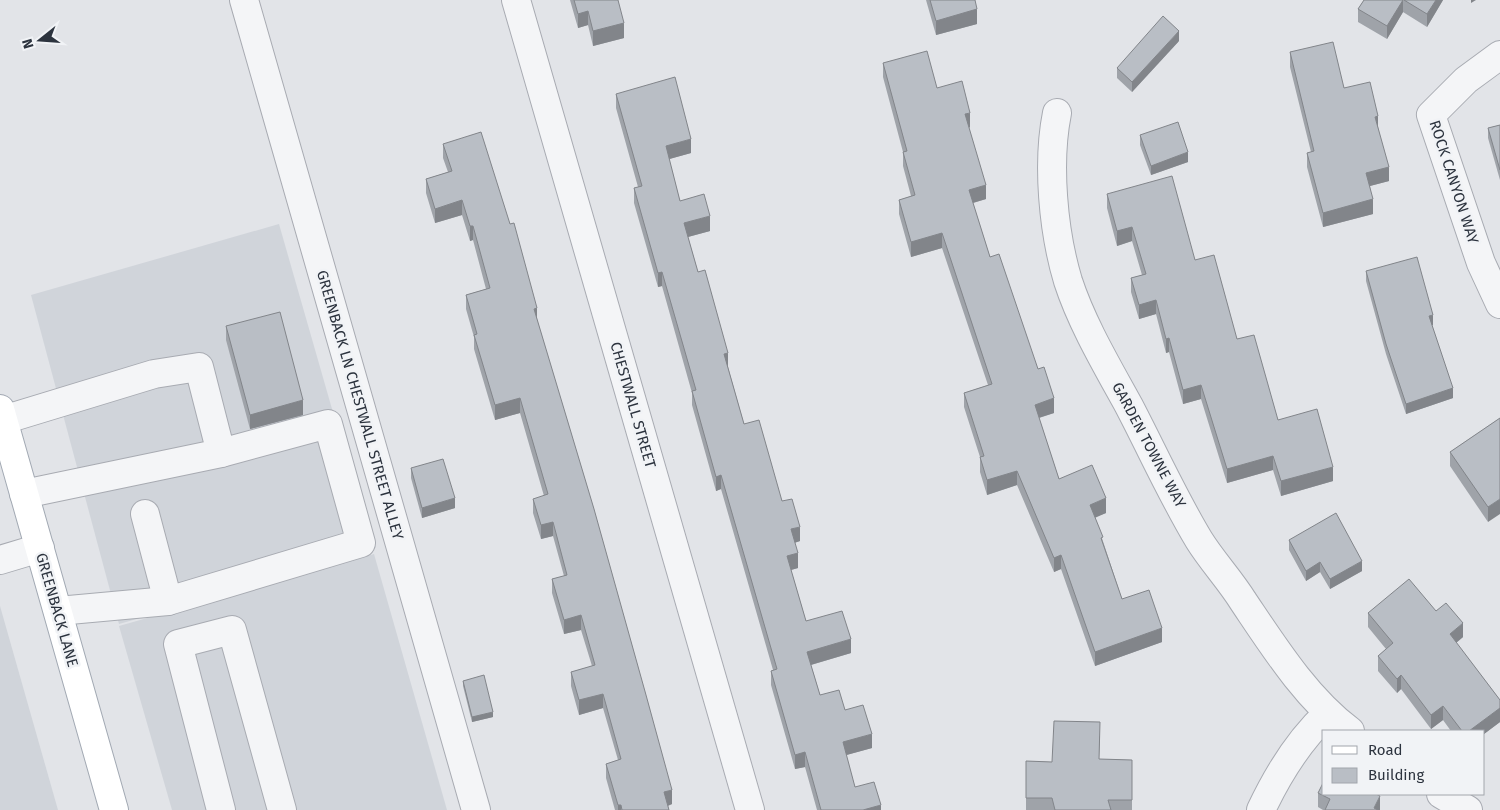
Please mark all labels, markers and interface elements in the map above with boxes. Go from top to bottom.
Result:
north arrow [15,15,65,65]
text: N [19,37,38,51]
street label: ROCK CANYON WAY [1426,118,1483,247]
street label: GREENBACK LN CHESTWALL STREET ALLEY [313,268,407,542]
street label: CHESTWALL STREET [606,340,660,470]
street label: GARDEN TOWNE WAY [1108,379,1190,512]
street label: GREENBACK LANE [32,551,82,669]
legend [1322,730,1485,795]
text: Road [1368,741,1403,759]
text: Building [1368,766,1424,784]

